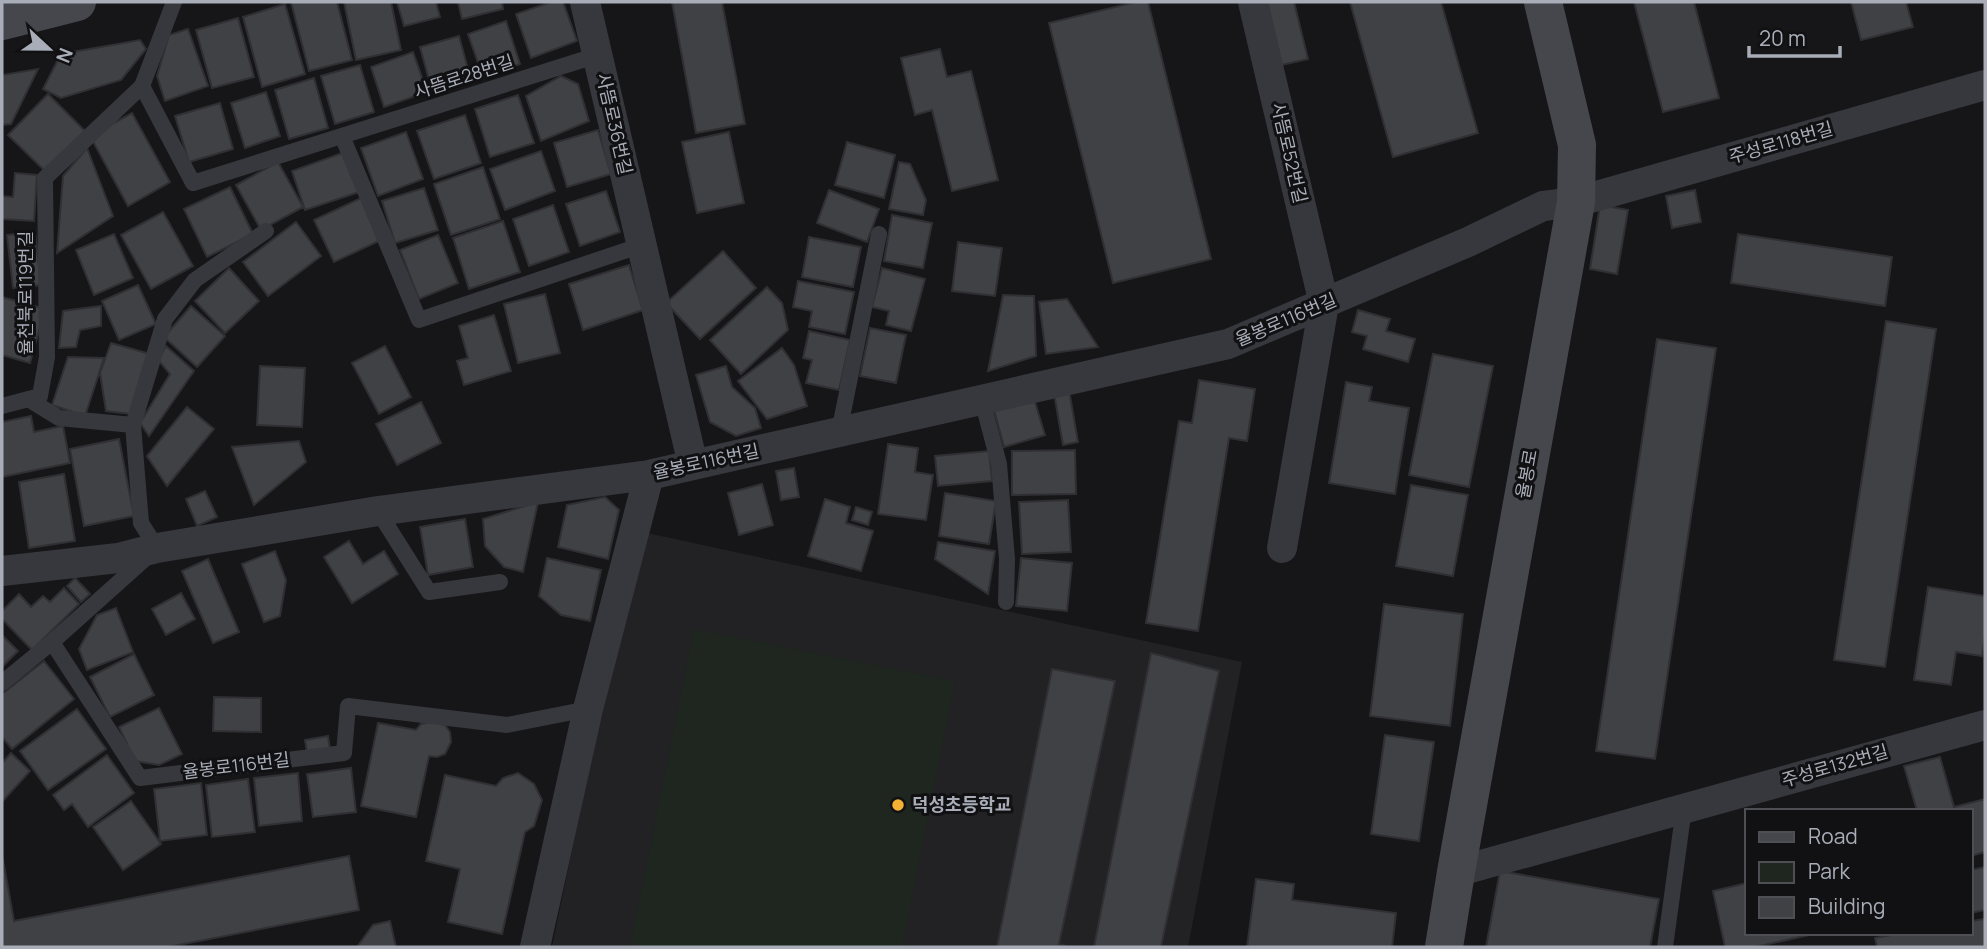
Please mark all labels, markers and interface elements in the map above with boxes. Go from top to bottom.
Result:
north arrow [14,14,84,84]
scale bar [1749,14,1840,58]
text: 20 m [1759,24,1806,52]
text: N [50,44,79,67]
street label: 사뜸로28번길 [411,49,517,103]
street label: 사뜸로36번길 [592,70,638,177]
street label: 사뜸로52번길 [1267,100,1313,206]
street label: 주성로118번길 [1726,116,1836,168]
street label: 율천북로119번길 [13,231,37,355]
street label: 율봉로116번길 [1231,287,1340,351]
street label: 율봉로116번길 [650,438,761,484]
street label: 율봉로 [1510,447,1542,500]
street label: 주성로132번길 [1779,738,1891,792]
street label: 율봉로116번길 [181,747,291,783]
place label: 덕성초등학교 [912,792,1011,816]
marker: 덕성초등학교 [890,797,906,813]
legend [1745,809,1973,935]
text: Road [1808,822,1858,850]
text: Park [1808,857,1850,885]
text: Building [1808,892,1885,920]

